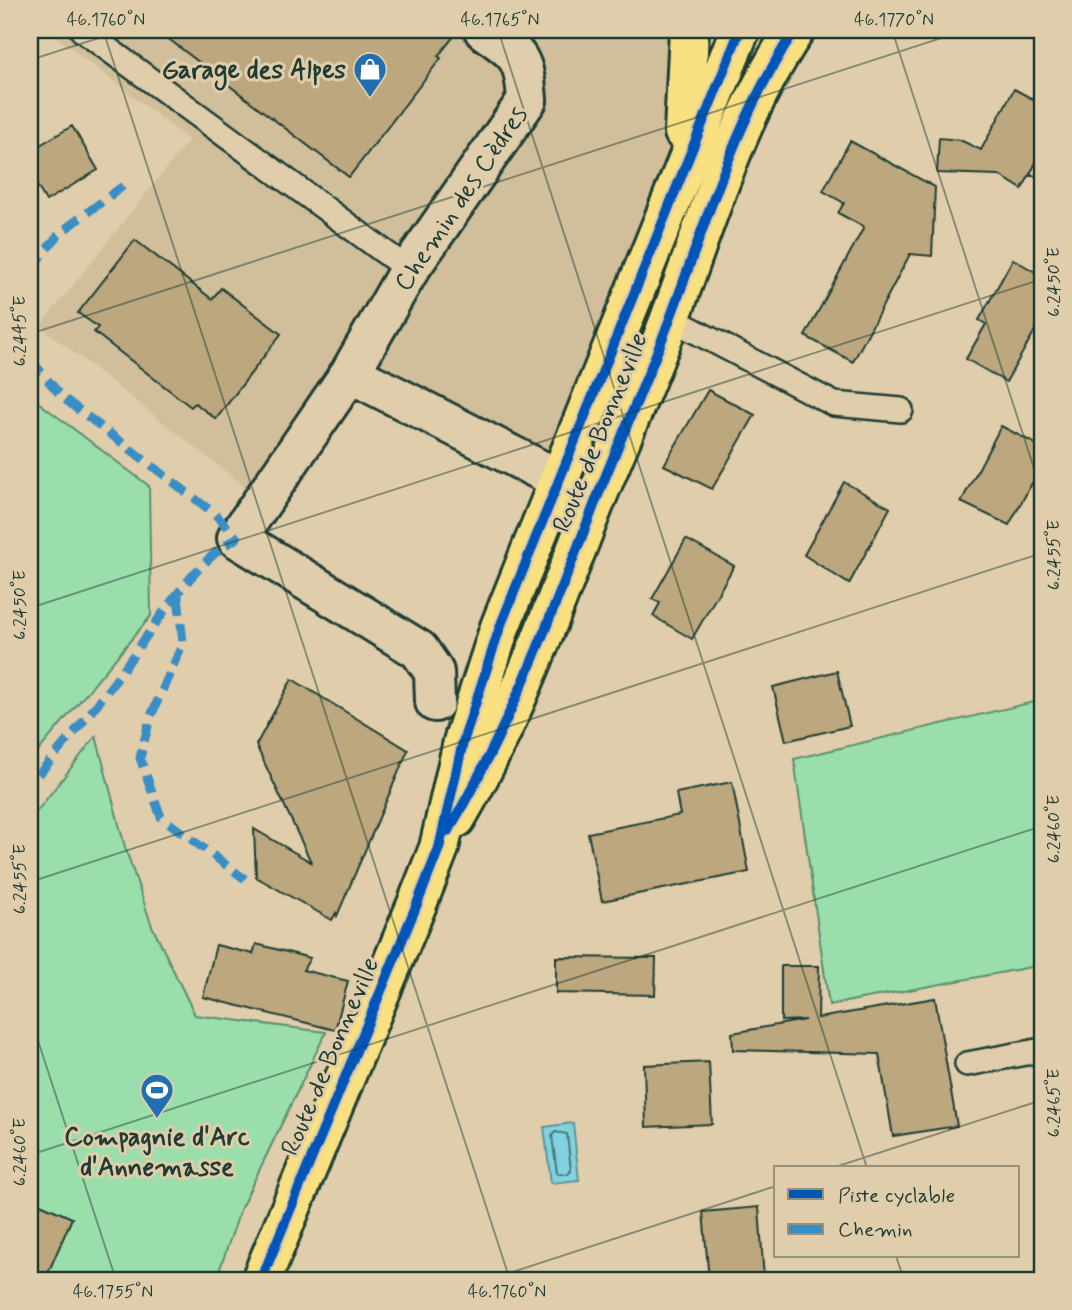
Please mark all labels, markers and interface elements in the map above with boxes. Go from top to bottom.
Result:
text: 46.1760°N [67,8,145,32]
text: 46.1765°N [460,8,540,32]
text: 46.1770°N [854,8,934,32]
shop icon: Garage des Alpes [351,50,389,99]
place label: Garage des Alpes [162,54,346,91]
street label: Chemin des Cèdres [387,100,536,298]
text: 6.2450°E [1042,247,1066,317]
text: 6.2445°E [8,295,32,367]
street label: Route de Bonneville [545,328,656,538]
text: 6.2455°E [1042,520,1066,590]
text: 6.2450°E [8,570,32,640]
text: 6.2460°E [1042,795,1066,863]
text: 6.2455°E [8,844,32,914]
street label: Route de Bonneville [274,952,388,1161]
text: 6.2465°E [1042,1068,1066,1138]
sports icon: Compagnie d'Arc d'Annemasse [138,1071,176,1120]
text: 6.2460°E [8,1118,32,1186]
place label: Compagnie d'Arc d'Annemasse [64,1121,250,1185]
legend [774,1166,1020,1258]
text: Piste cyclable [838,1182,955,1210]
text: Chemin [838,1216,912,1244]
text: 46.1755°N [73,1280,153,1304]
text: 46.1760°N [468,1280,546,1304]

